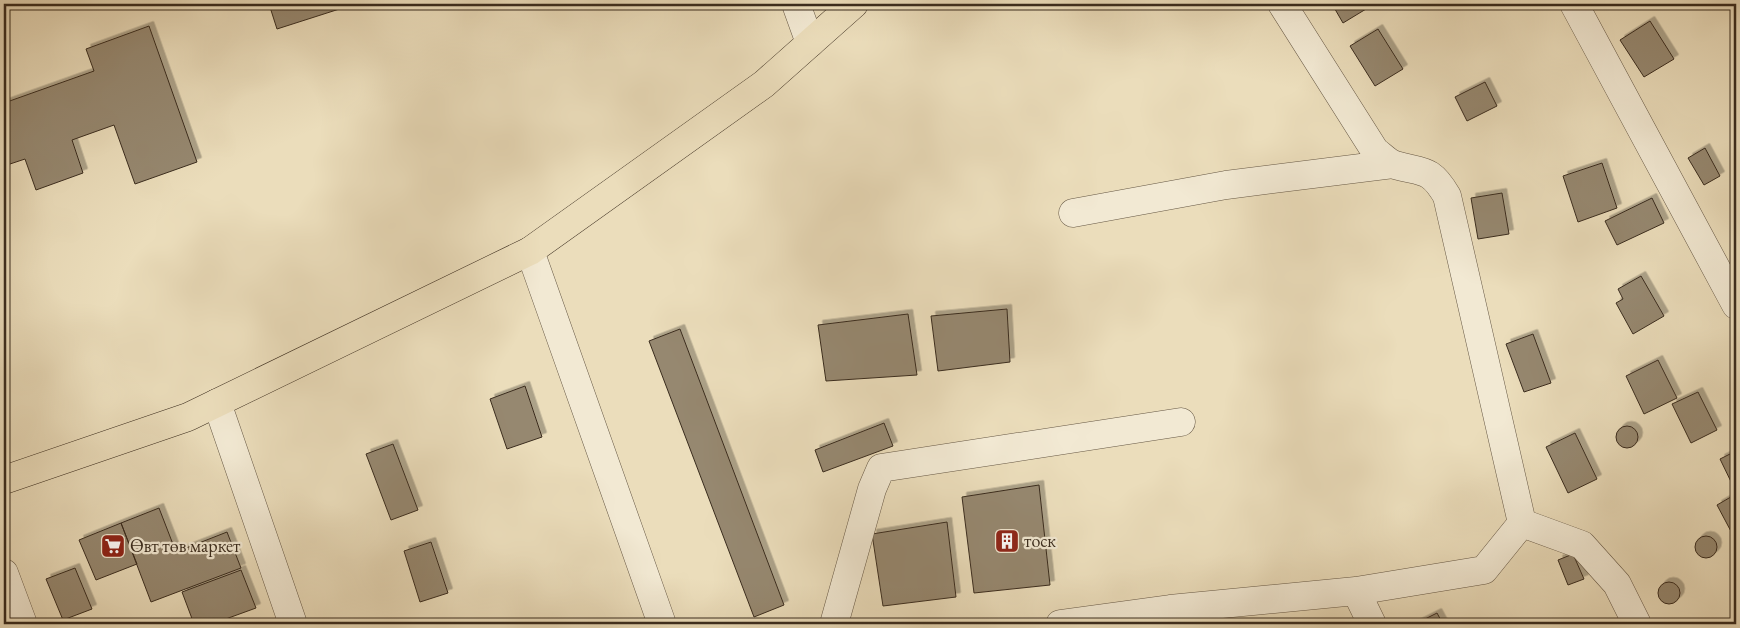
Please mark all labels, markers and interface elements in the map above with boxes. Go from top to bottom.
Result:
building icon: тоск [994,528,1020,554]
place label: тоск [1024,529,1056,552]
supermarket icon: Өвт төв маркет [100,533,126,559]
place label: Өвт төв маркет [130,534,241,557]

